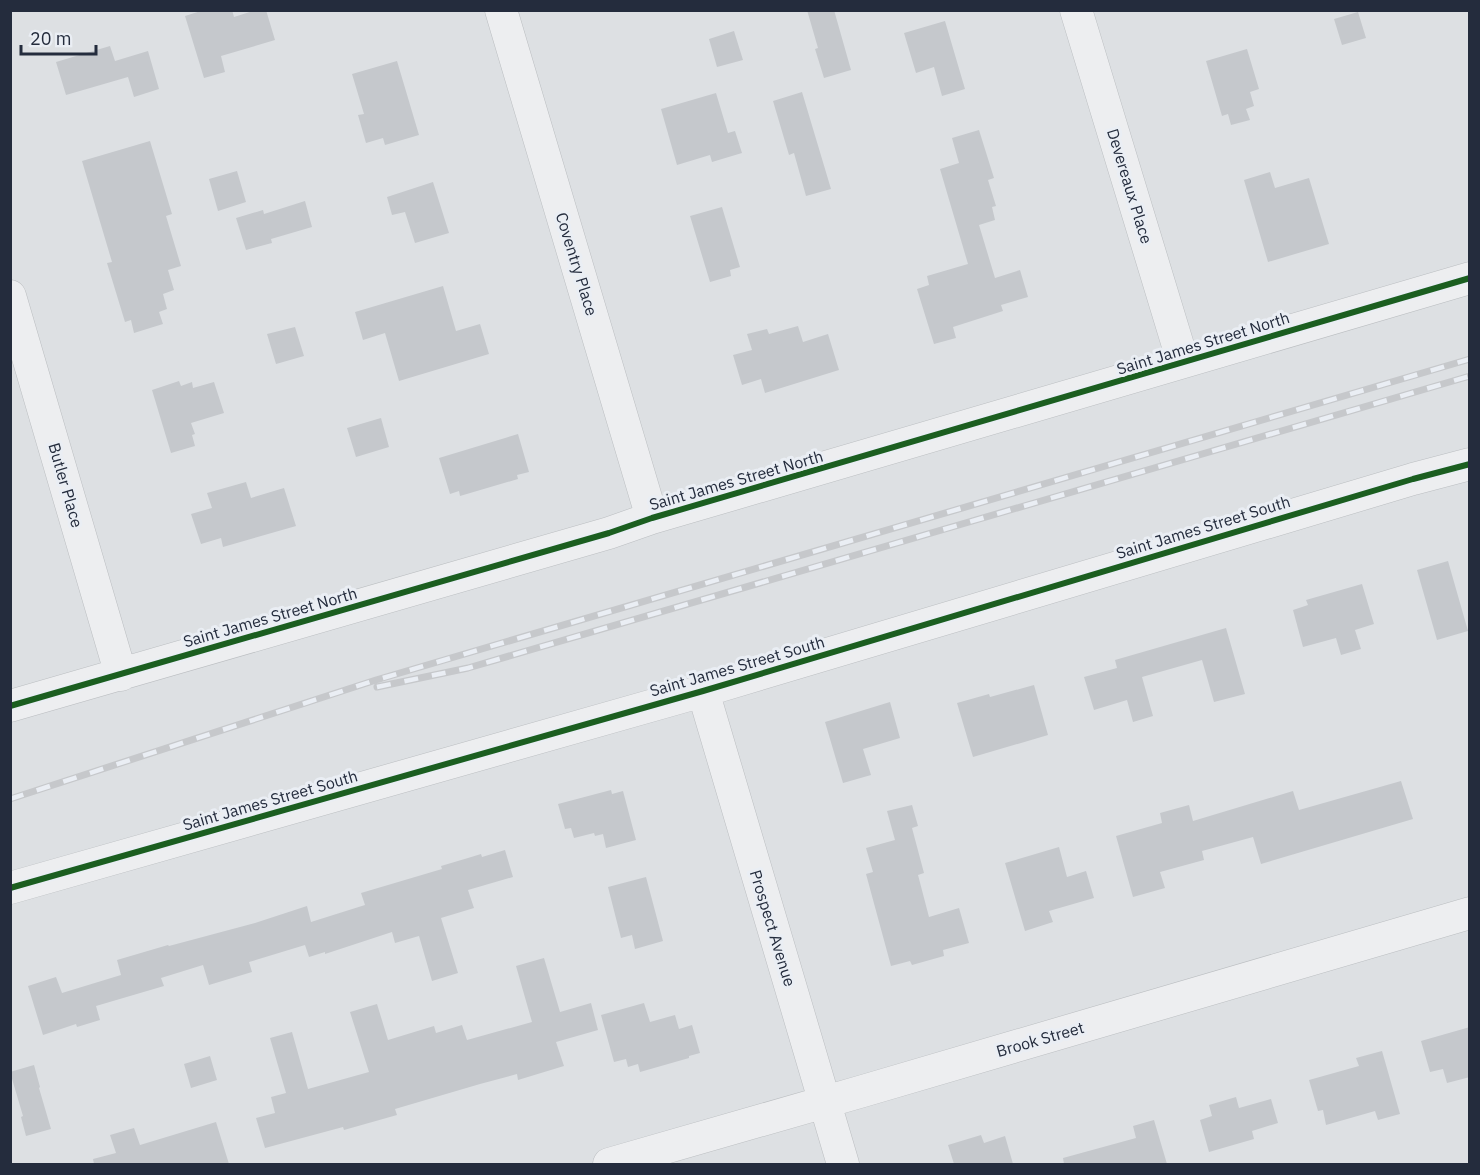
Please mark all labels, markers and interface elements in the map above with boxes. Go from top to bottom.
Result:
scale bar [21,18,96,56]
text: 20 m [30,27,72,50]
street label: Devereaux Place [1103,126,1157,246]
street label: Coventry Place [552,210,602,318]
street label: Saint James Street North [1114,307,1292,379]
street label: Butler Place [44,440,88,530]
street label: Saint James Street North [647,446,825,514]
street label: Saint James Street South [1114,491,1292,563]
street label: Saint James Street North [181,583,359,651]
street label: Saint James Street South [647,631,827,701]
street label: Saint James Street South [180,765,360,835]
street label: Prospect Avenue [746,867,800,989]
street label: Brook Street [994,1017,1086,1061]

